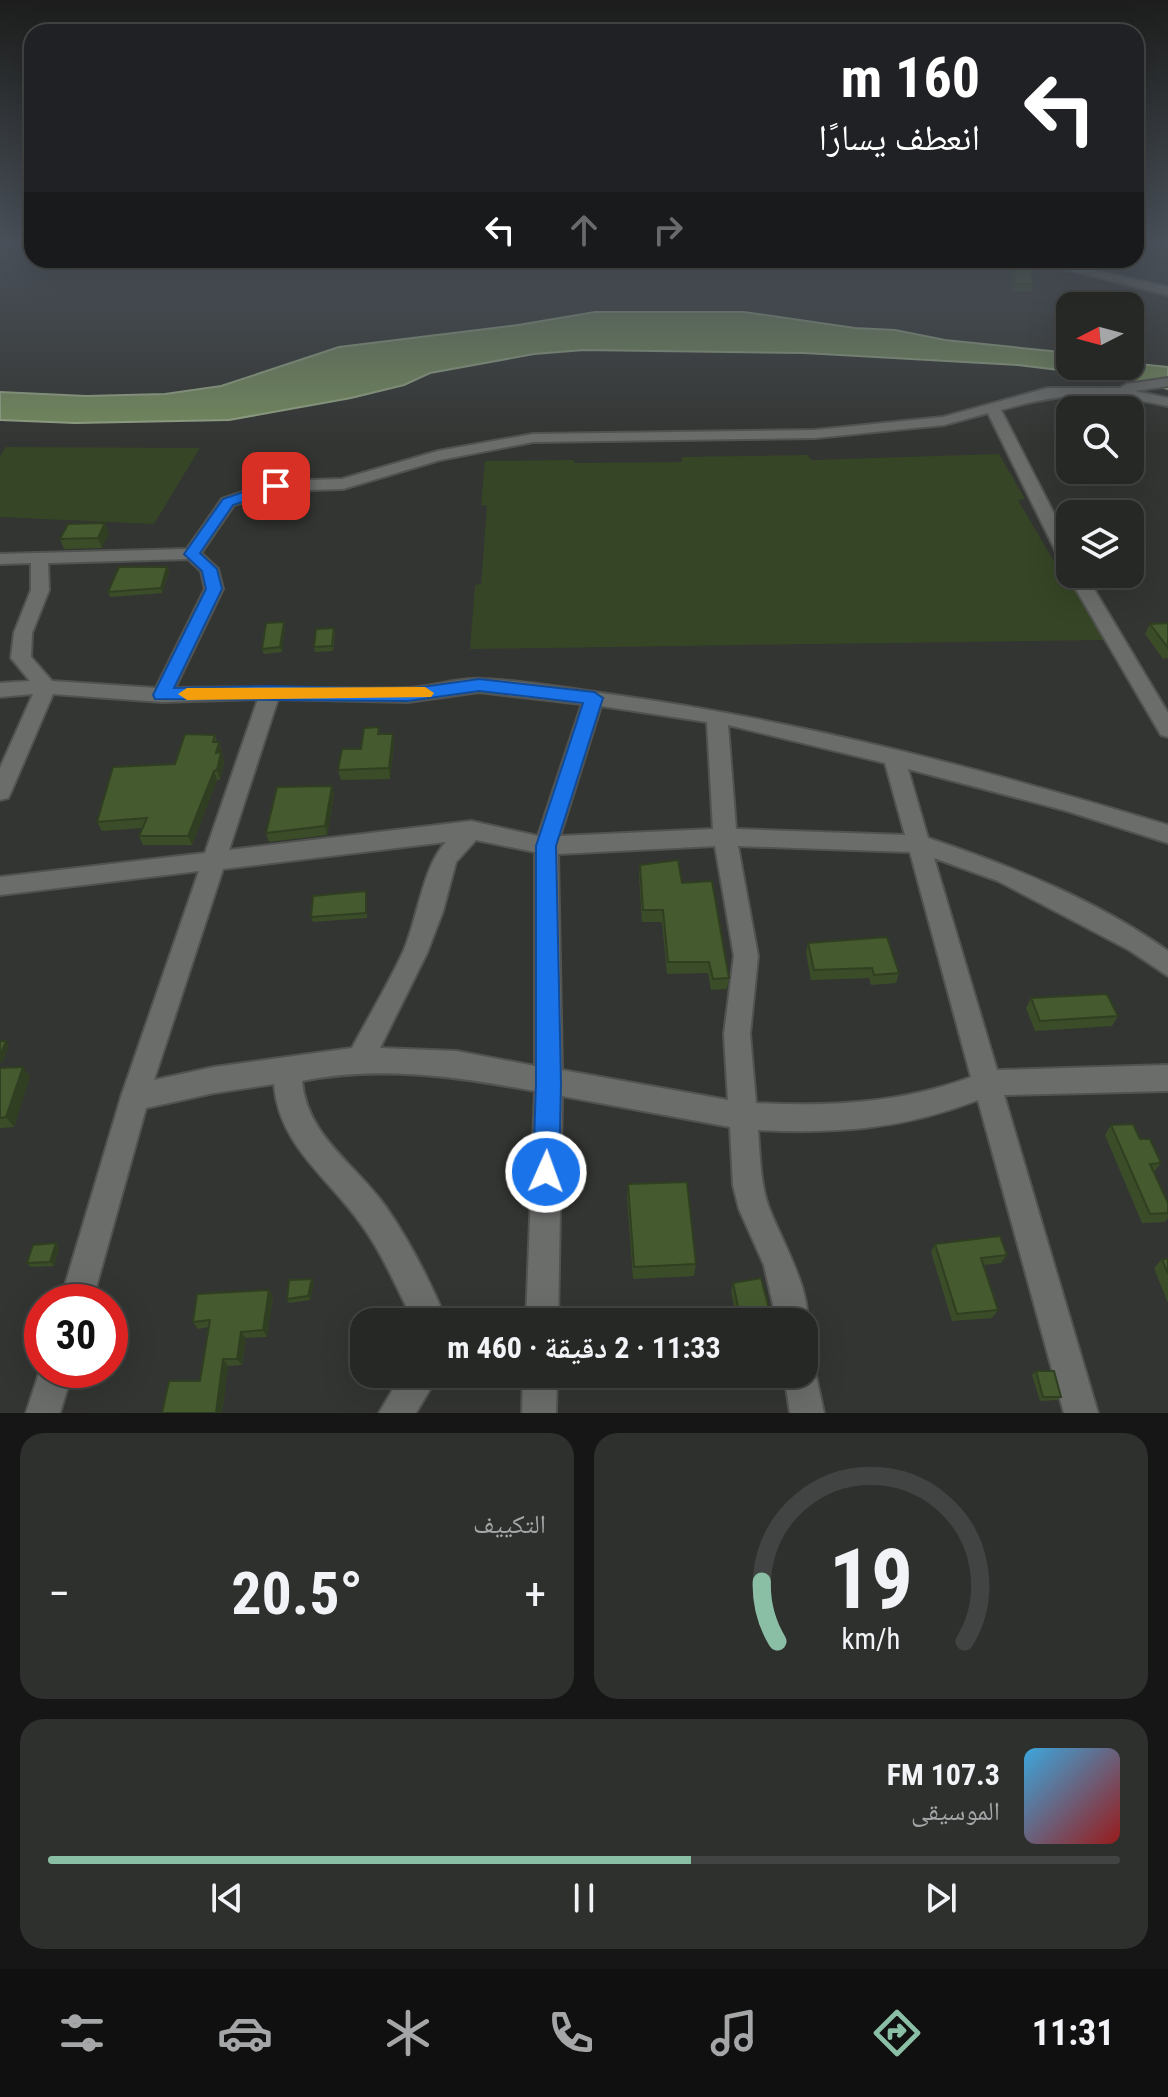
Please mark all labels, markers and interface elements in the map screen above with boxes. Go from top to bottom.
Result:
text: 160 m [841,45,980,111]
icon: left [1008,56,1112,160]
text: انعطف يسارًا [819,117,980,159]
icon: left [478,208,522,252]
icon: ahead [562,208,606,252]
icon: right [646,208,690,252]
north arrow [1056,292,1144,380]
map controls [1056,292,1144,588]
button: search [1056,396,1144,484]
pin [242,452,310,520]
icon: arrive [254,464,298,508]
button: layers [1056,500,1144,588]
position arrow [504,1130,588,1214]
speed limit sign: 30 [24,1284,128,1388]
text: 11:33 · 2 دقيقة · 460 m [447,1330,721,1365]
text: التكييف [473,1509,546,1539]
text: 19 [829,1531,913,1628]
text: 20.5° [231,1558,363,1629]
text: − [48,1568,70,1620]
text: + [524,1568,546,1620]
text: km/h [842,1622,900,1656]
text: 107.3 FM [887,1757,1000,1792]
text: الموسيقى [911,1796,1000,1826]
icon: previous [205,1876,249,1920]
icon: pause [562,1876,606,1920]
icon: next [919,1876,963,1920]
icon: filters [54,2005,110,2061]
icon: car [217,2005,273,2061]
icon: climate [380,2005,436,2061]
icon: phone [543,2005,599,2061]
icon: music [706,2005,762,2061]
icon: directions [869,2005,925,2061]
text: 11:31 [1032,2012,1114,2054]

